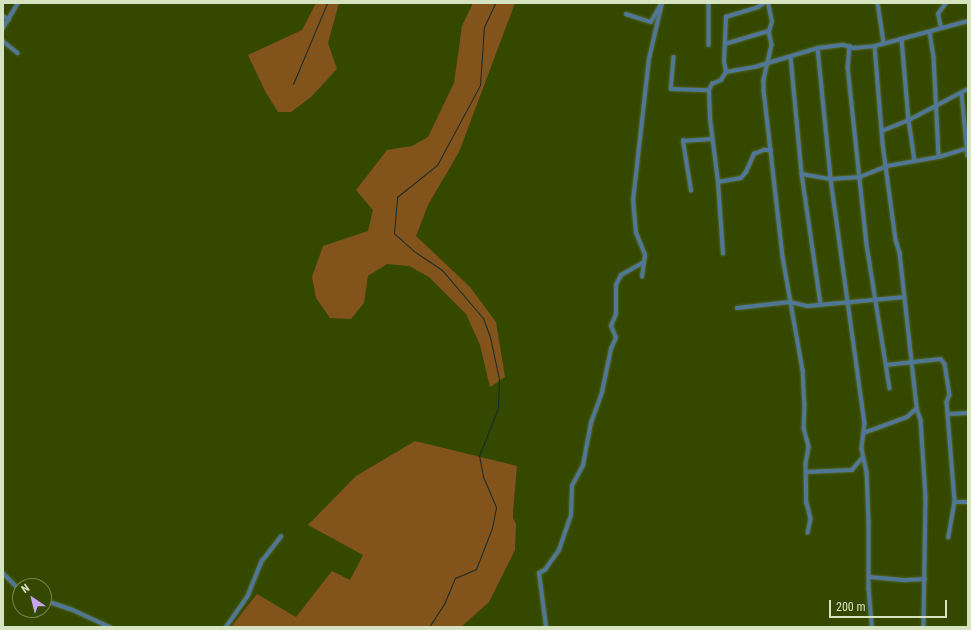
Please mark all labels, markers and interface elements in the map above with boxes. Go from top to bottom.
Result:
north arrow [12,578,52,618]
text: N [19,581,32,596]
scale bar [831,592,949,618]
text: 200 m [836,600,866,614]

